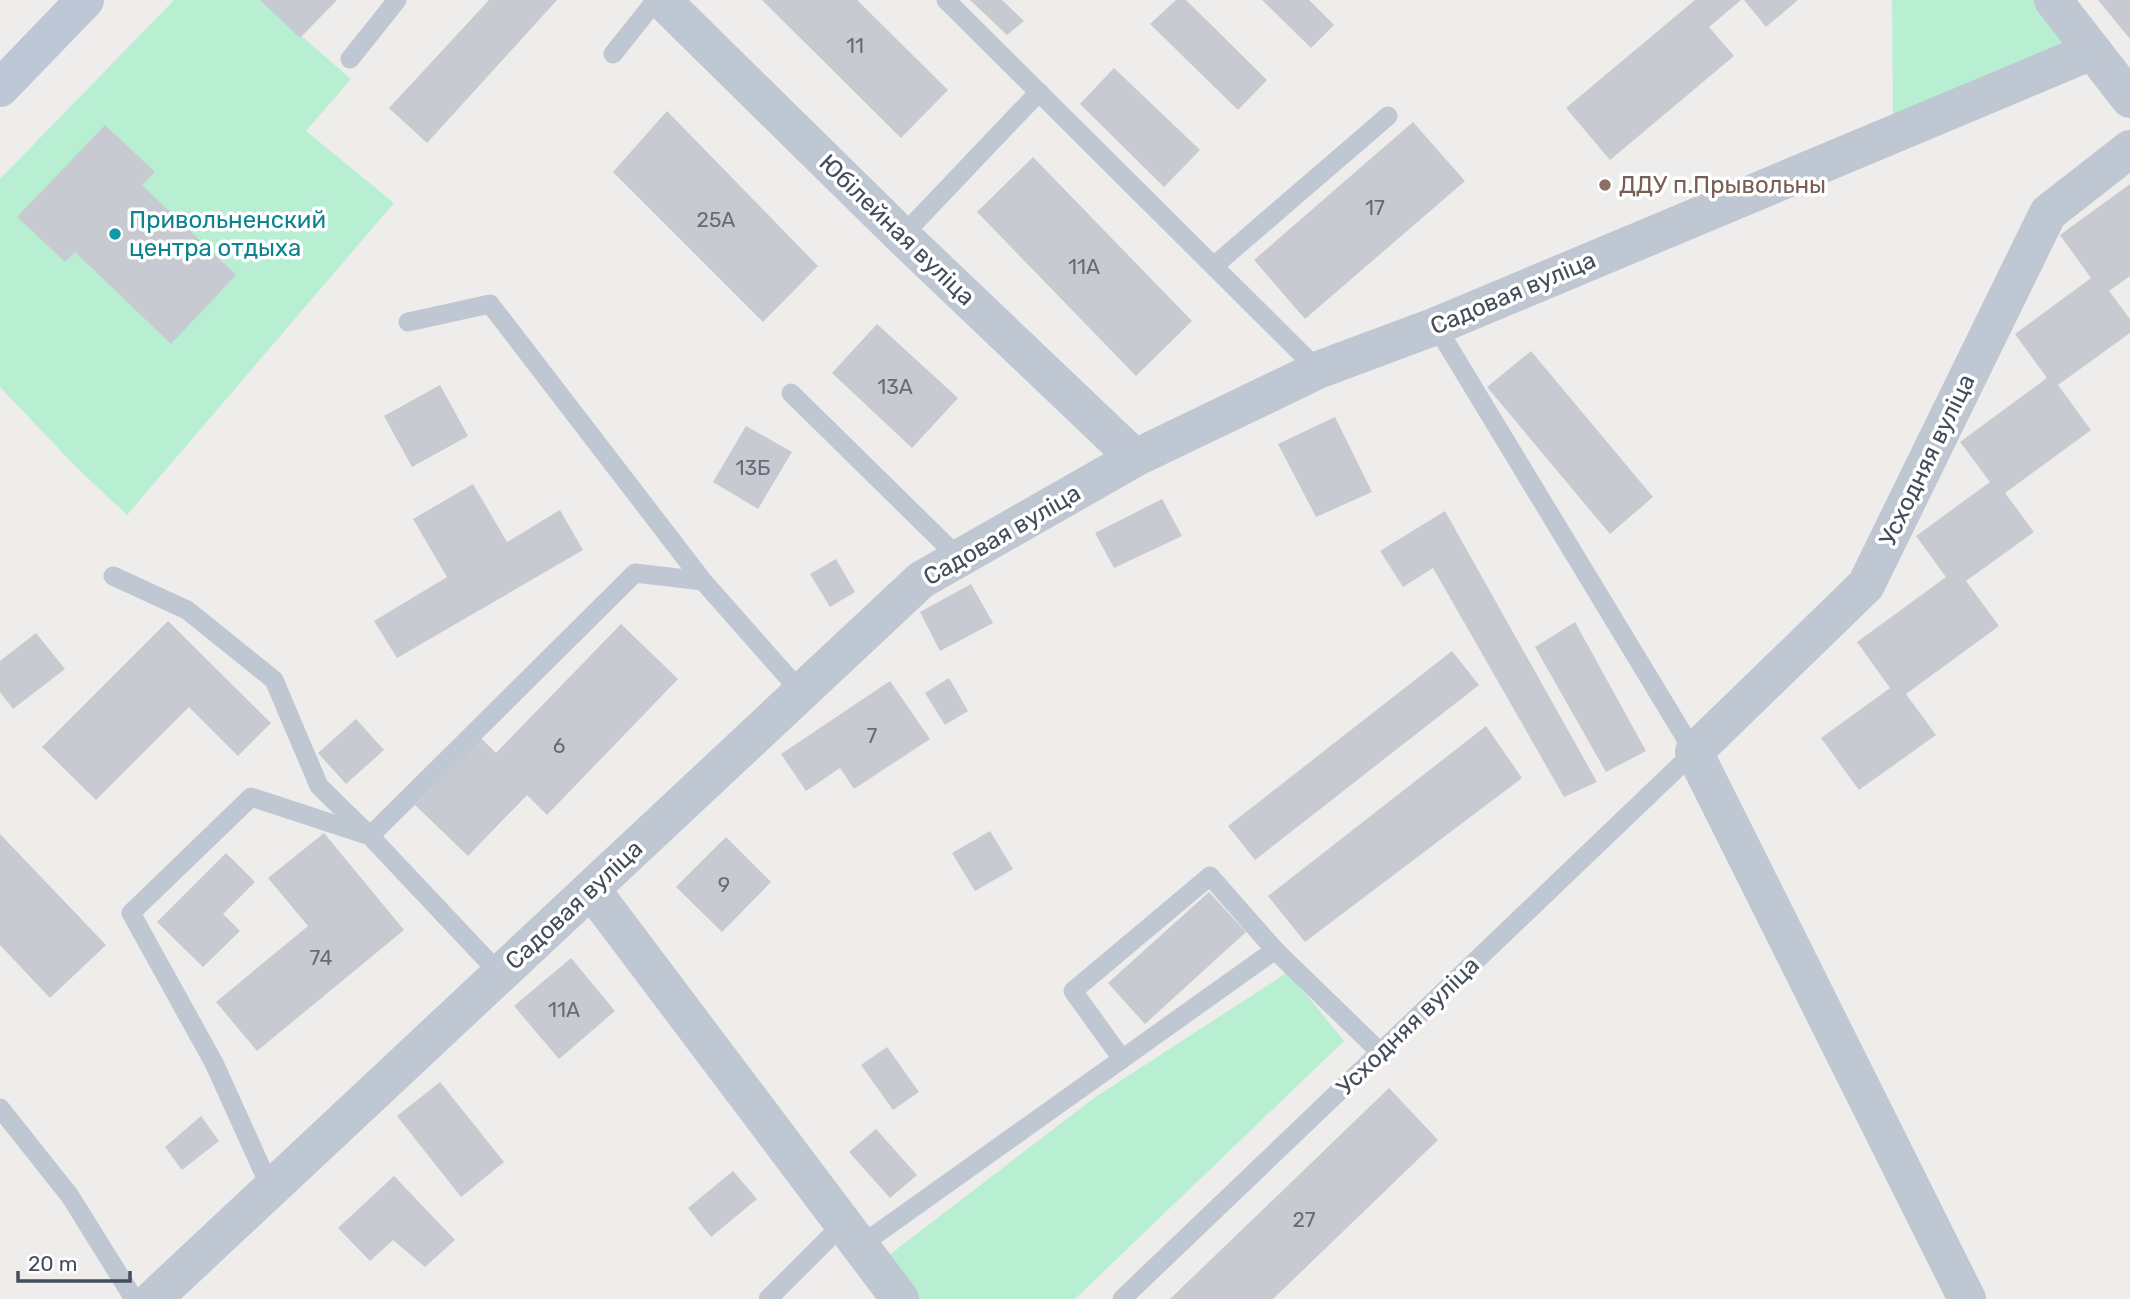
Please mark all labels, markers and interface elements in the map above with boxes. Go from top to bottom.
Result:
house number: 11 [846,33,864,58]
street label: Юбілейная вуліца [814,149,980,311]
place label: ДДУ п.Прывольны [1619,171,1826,199]
marker: ДДУ п.Прывольны [1597,177,1613,193]
house number: 17 [1365,195,1385,220]
place label: Привольненский центра отдыха [129,206,326,262]
house number: 25А [697,207,735,232]
marker: Привольненский центра отдыха [107,226,123,242]
street label: Садовая вуліца [1426,246,1600,340]
house number: 11А [1068,254,1100,279]
street label: Усходняя вуліца [1873,370,1981,550]
house number: 13А [877,374,913,399]
house number: 13Б [735,455,771,480]
street label: Садовая вуліца [918,479,1086,591]
house number: 7 [867,723,878,748]
house number: 6 [553,733,565,758]
street label: Садовая вуліца [500,834,648,976]
house number: 9 [718,872,730,897]
house number: 74 [309,945,333,970]
street label: Усходняя вуліца [1331,951,1485,1101]
house number: 11А [548,997,580,1022]
house number: 27 [1292,1207,1316,1232]
scale bar [18,1240,130,1284]
text: 20 m [28,1251,77,1276]

